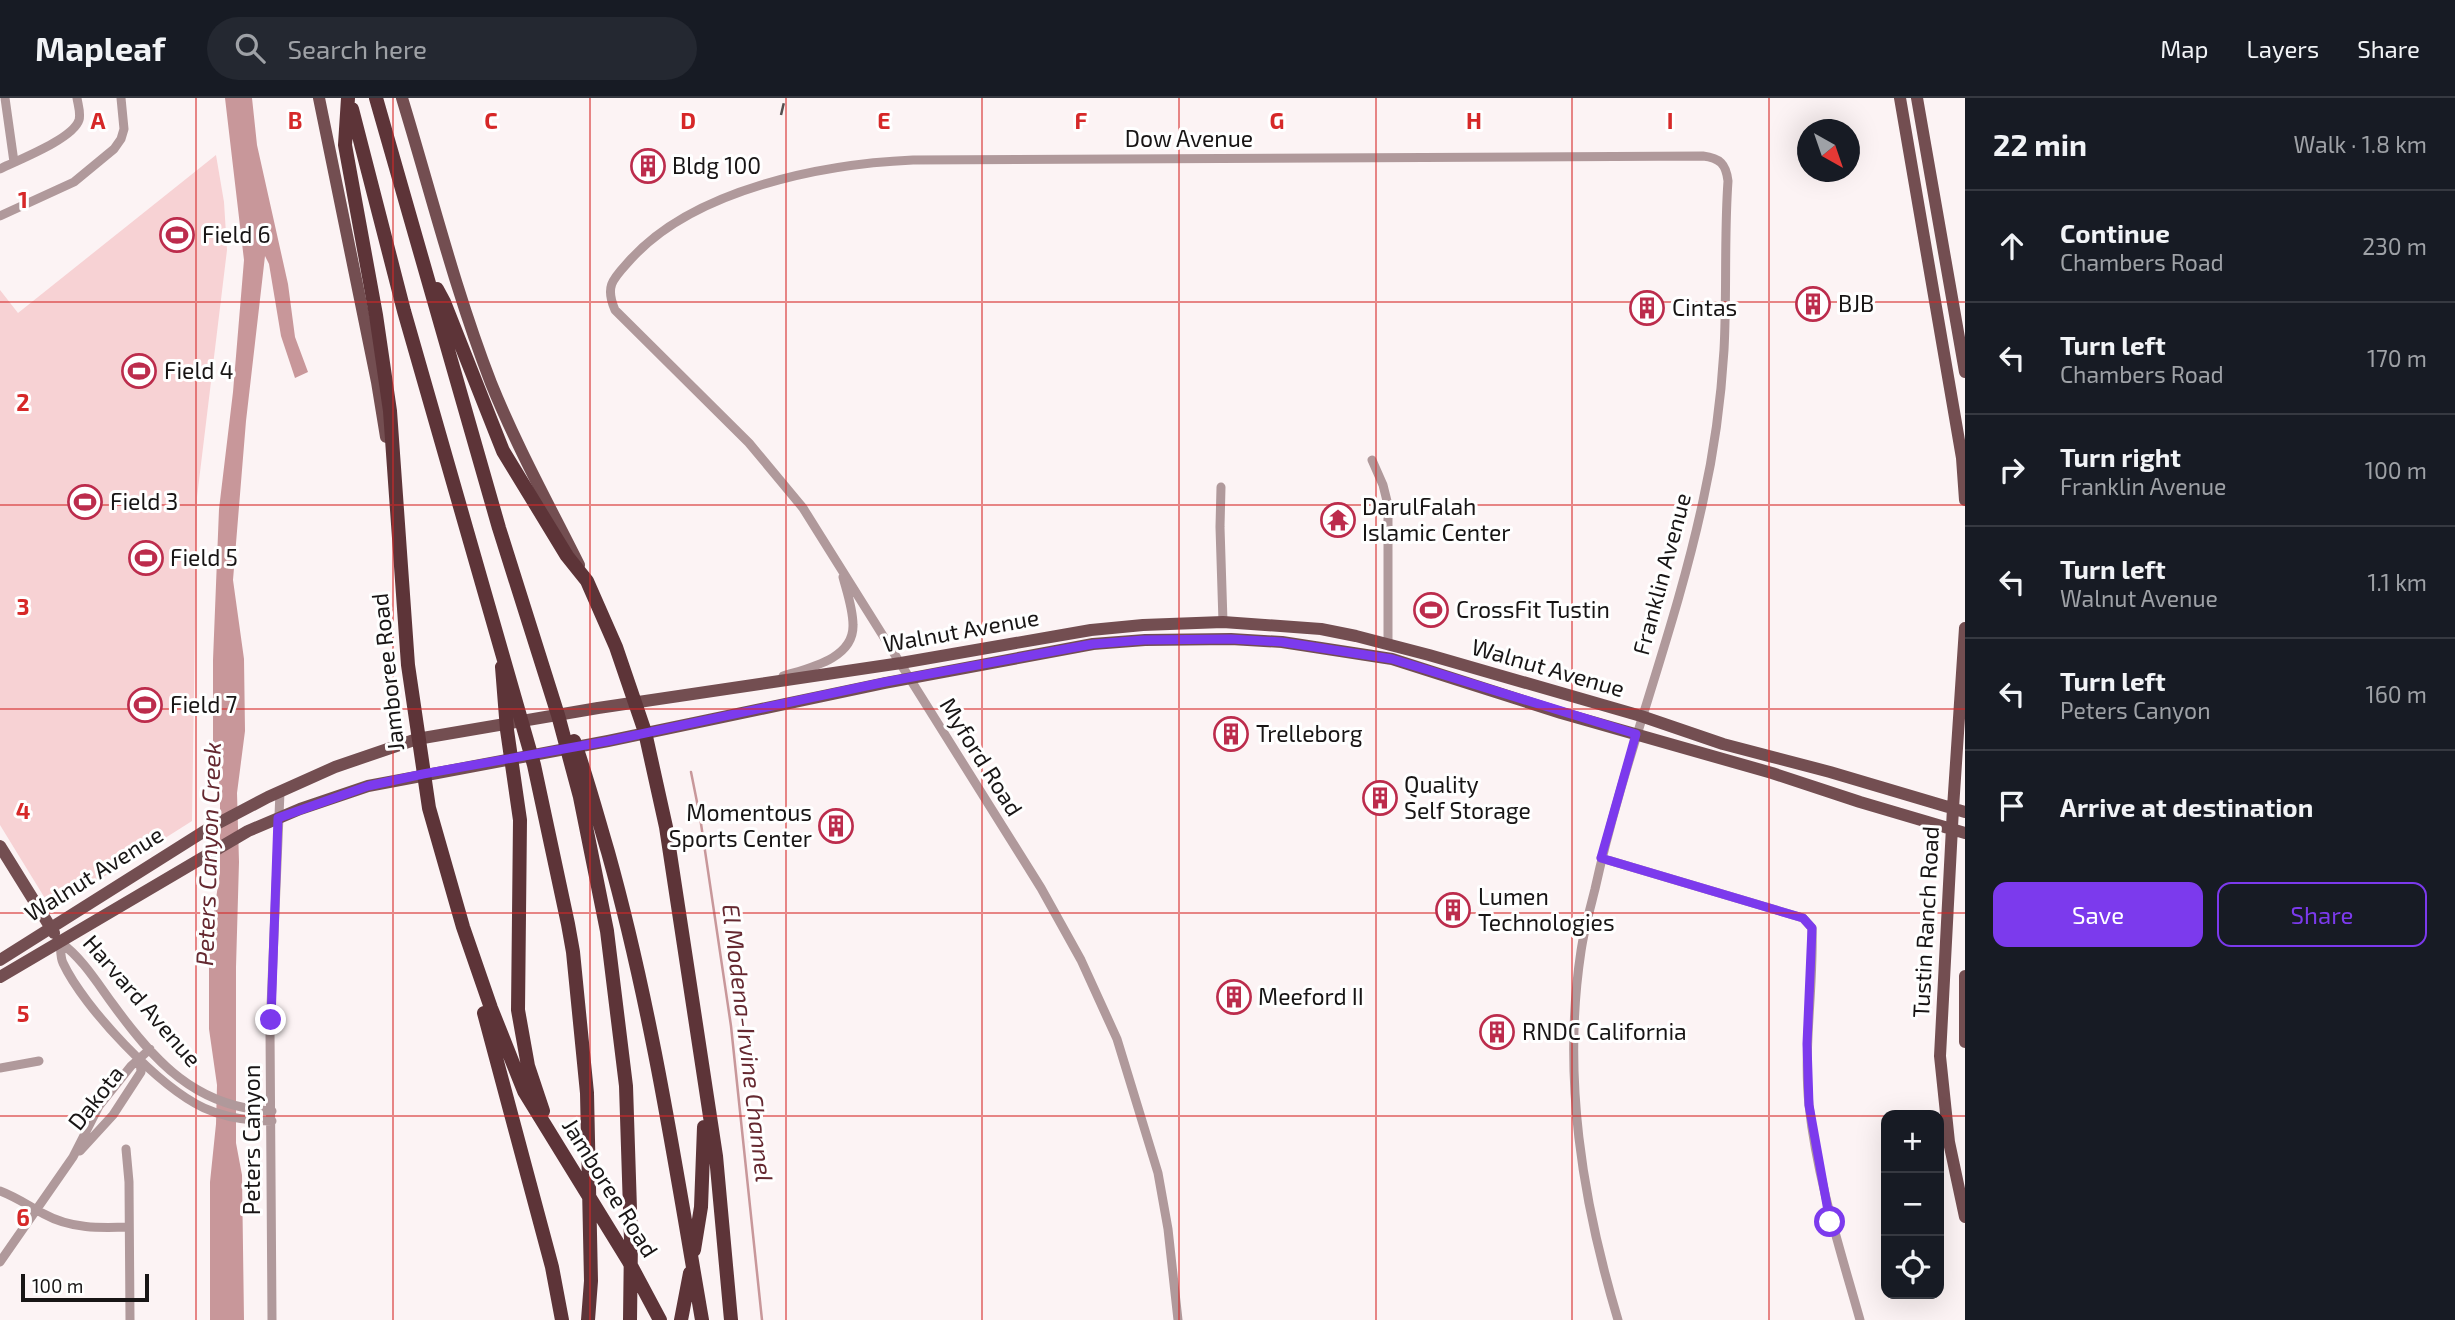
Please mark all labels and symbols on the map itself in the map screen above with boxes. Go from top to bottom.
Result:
text: A [90,106,106,134]
text: B [288,106,302,134]
text: C [484,106,498,134]
text: D [680,106,696,134]
text: E [877,106,891,134]
text: F [1075,106,1088,134]
text: G [1270,106,1284,134]
text: H [1466,106,1482,134]
text: I [1667,106,1673,134]
north arrow [1797,119,1860,182]
street label: Dow Avenue [1125,124,1253,152]
building icon: Bldg 100 [629,147,667,185]
place label: Bldg 100 [672,151,761,179]
text: 1 [18,185,28,213]
sports icon: Field 6 [158,216,196,254]
place label: Field 6 [202,220,271,248]
building icon: BJB [1794,285,1832,323]
building icon: Cintas [1628,289,1666,327]
place label: BJB [1838,289,1874,317]
place label: Cintas [1672,293,1737,321]
sports icon: Field 4 [120,352,158,390]
place label: Field 4 [164,356,234,384]
text: 2 [16,388,30,416]
sports icon: Field 3 [66,483,104,521]
place label: Field 3 [110,487,178,515]
street label: Franklin Avenue [1626,490,1696,658]
place label: DarulFalah Islamic Center [1362,492,1511,546]
temple icon: DarulFalah Islamic Center [1319,501,1357,539]
sports icon: Field 5 [127,539,165,577]
place label: Field 5 [170,543,238,571]
sports icon: CrossFit Tustin [1412,591,1450,629]
text: 3 [16,592,30,620]
street label: Jamboree Road [365,592,409,752]
place label: CrossFit Tustin [1456,595,1610,623]
street label: Walnut Avenue [881,603,1041,658]
street label: Walnut Avenue [1469,632,1628,702]
sports icon: Field 7 [126,686,164,724]
place label: Field 7 [170,690,238,718]
street label: Myford Road [934,692,1029,821]
building icon: Trelleborg [1212,715,1250,753]
place label: Trelleborg [1256,719,1363,747]
water label: Peters Canyon Creek [189,742,226,966]
place label: Quality Self Storage [1404,770,1531,824]
building icon: Quality Self Storage [1361,779,1399,817]
text: 4 [16,796,30,824]
place label: Momentous Sports Center [669,798,812,852]
building icon: Momentous Sports Center [817,807,855,845]
street label: Walnut Avenue [19,819,168,927]
street label: Tustin Ranch Road [1906,825,1944,1019]
place label: Lumen Technologies [1478,882,1615,936]
building icon: Lumen Technologies [1434,891,1472,929]
water label: El Modena-Irvine Channel [717,902,780,1184]
street label: Harvard Avenue [78,929,208,1072]
building icon: Meeford II [1215,978,1253,1016]
place label: Meeford II [1258,982,1364,1010]
text: 5 [17,999,29,1027]
route end [255,1004,286,1035]
building icon: RNDC California [1478,1013,1516,1051]
place label: RNDC California [1522,1017,1687,1045]
street label: Dakota [61,1060,129,1135]
street label: Peters Canyon [237,1065,265,1215]
street label: Jamboree Road [557,1113,665,1262]
text: 6 [16,1203,30,1231]
route start [1814,1206,1845,1237]
scale bar [21,1271,149,1303]

